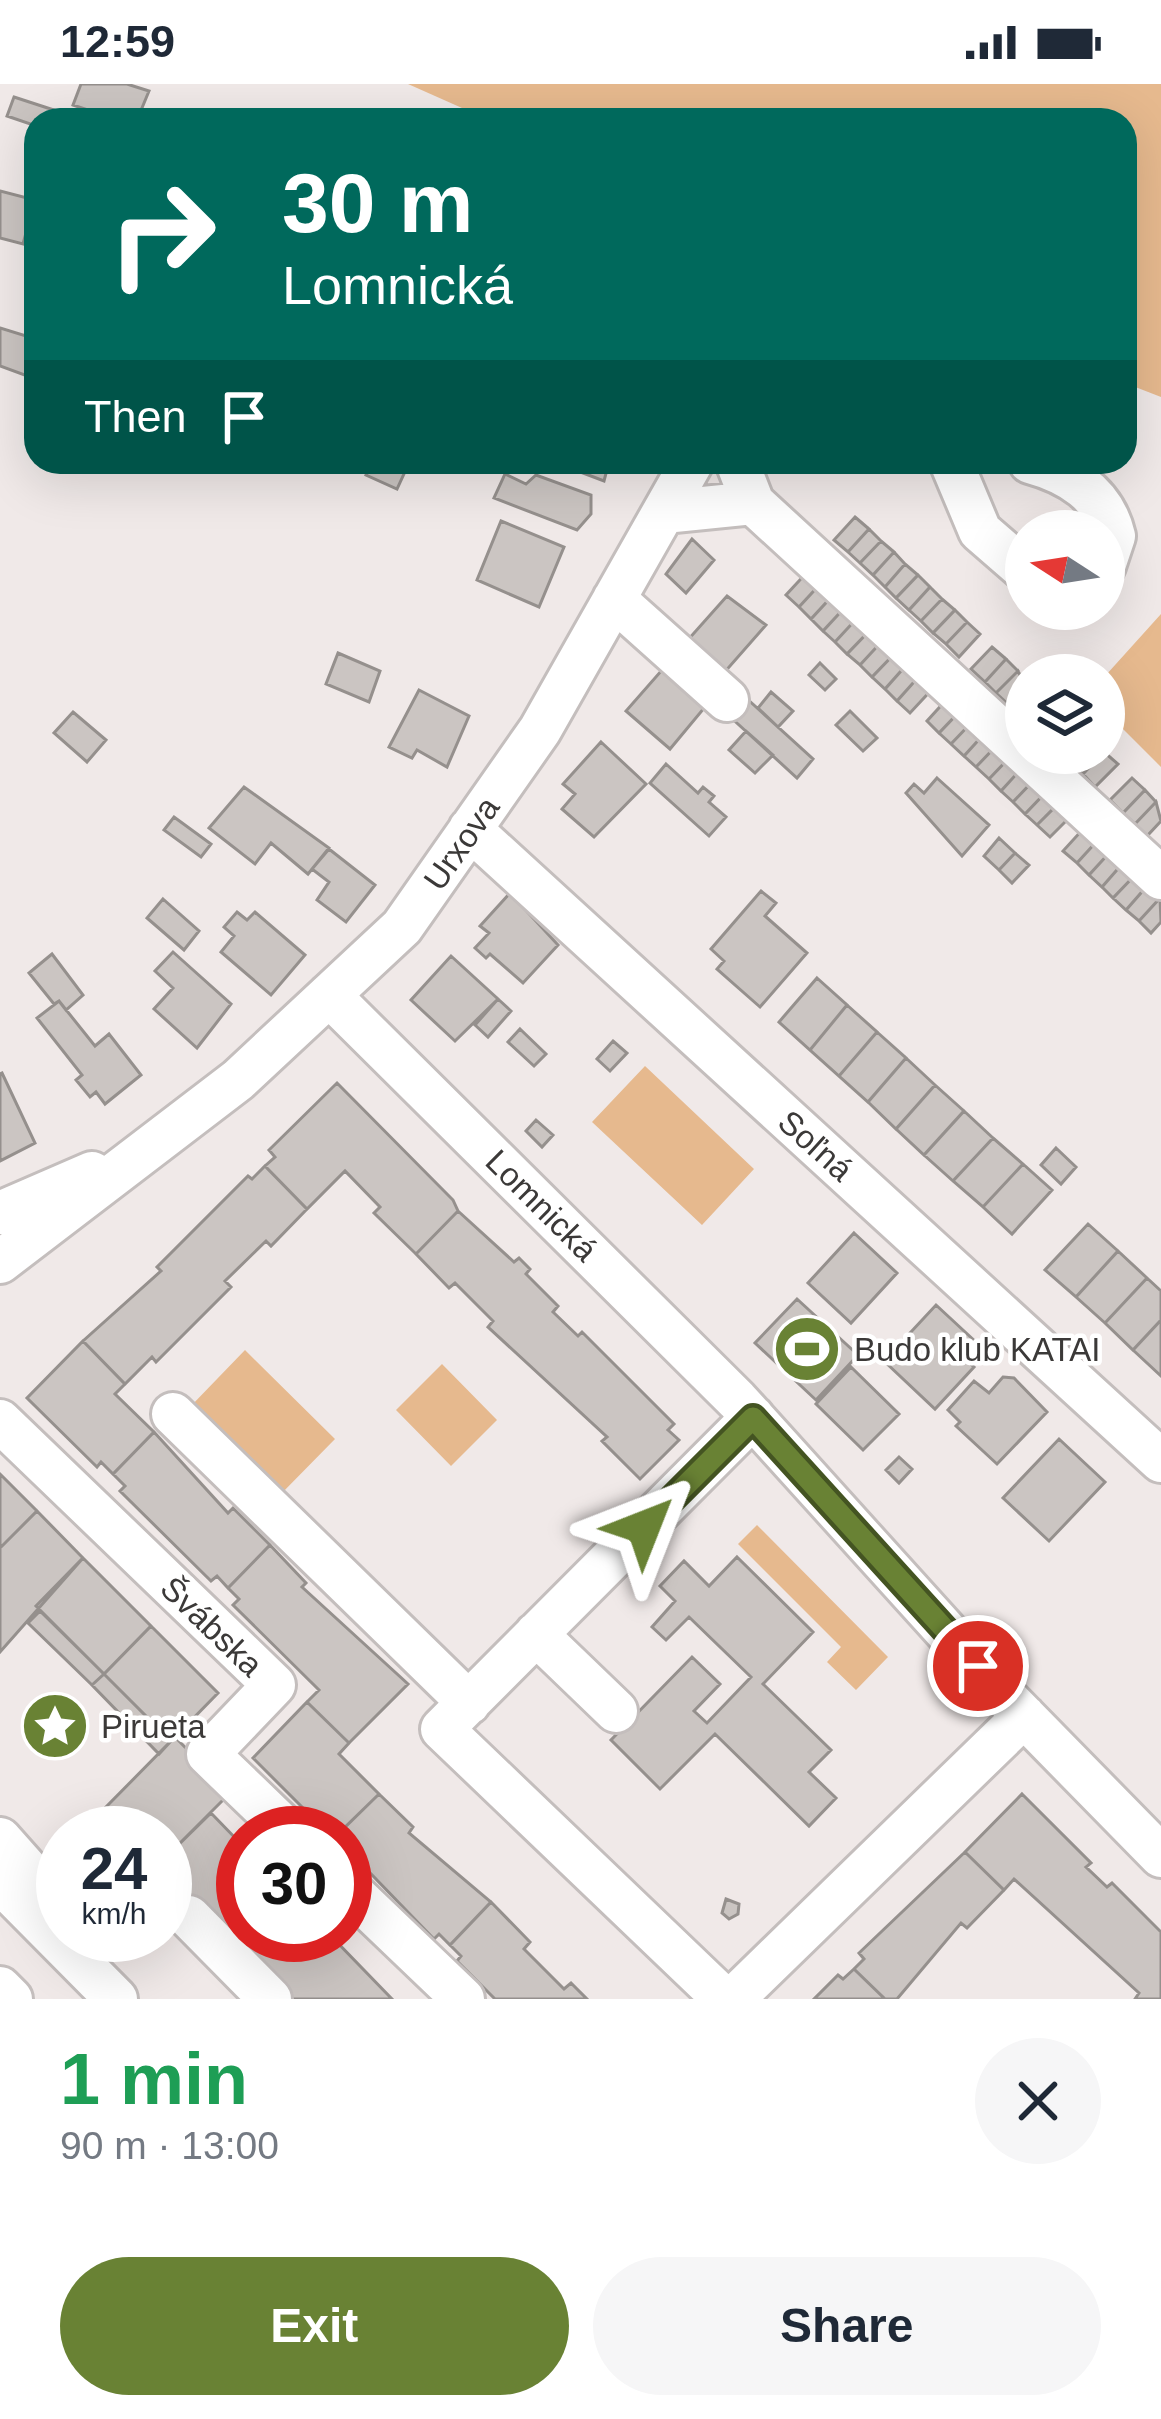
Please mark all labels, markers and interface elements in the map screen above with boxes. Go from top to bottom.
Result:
text: 12:59 [60,16,175,67]
icon: right [84,156,240,312]
text: 30 m [282,156,473,250]
text: Lomnická [282,255,513,315]
icon: arrive [211,384,277,450]
text: Then [84,391,187,442]
north arrow [1005,510,1125,630]
map controls [1005,510,1125,774]
button: layers [1005,654,1125,774]
street label: Urxova [416,789,507,897]
street label: Soľná [771,1103,861,1189]
street label: Lomnická [479,1142,605,1269]
sports icon: Budo klub KATAI [772,1314,842,1384]
place label: Budo klub KATAI [854,1331,1100,1368]
position arrow [581,1464,707,1590]
street label: Švábska [153,1569,270,1684]
pin [927,1615,1029,1717]
icon: arrive [945,1633,1011,1699]
place icon: Pirueta [20,1691,90,1761]
place label: Pirueta [101,1708,206,1745]
speed limit sign: 30 [216,1806,372,1962]
text: 24 [81,1835,147,1902]
text: km/h [81,1897,147,1930]
button: close [975,2038,1101,2164]
text: 1 min [60,2039,248,2119]
text: 90 m · 13:00 [60,2124,279,2167]
button: Exit [60,2257,569,2395]
button: Share [593,2257,1101,2395]

